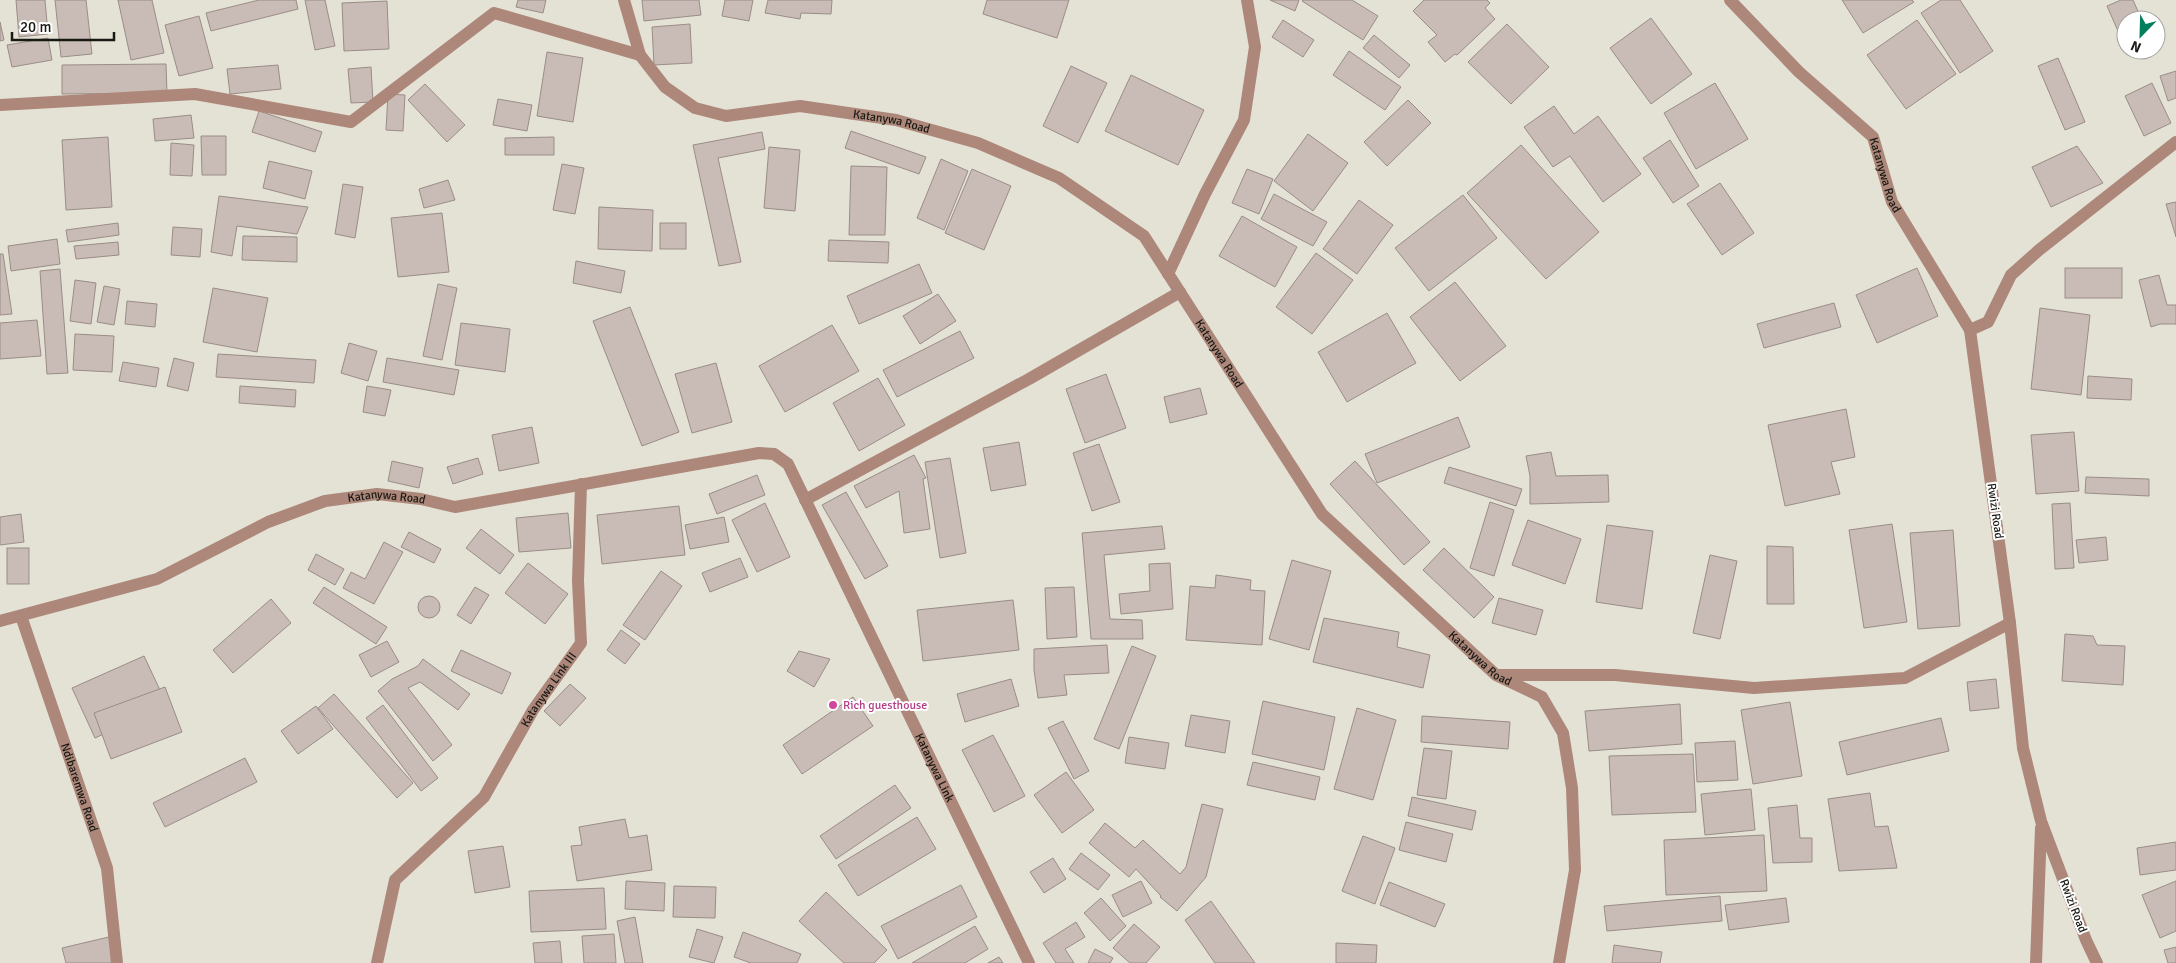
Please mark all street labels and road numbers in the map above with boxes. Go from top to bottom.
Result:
street label: Katanywa Road [852,106,932,137]
street label: Katanywa Road [1866,135,1904,216]
street label: Katanywa Road [1192,316,1247,391]
street label: Rwizi Road [1984,482,2006,540]
street label: Katanywa Road [347,487,427,507]
street label: Katanywa Road [1445,627,1514,689]
street label: Katanywa Link III [517,649,580,730]
street label: Katanywa Link [912,731,958,805]
street label: Ndibaremwa Road [57,741,102,834]
street label: Rwizi Road [2056,877,2090,935]

